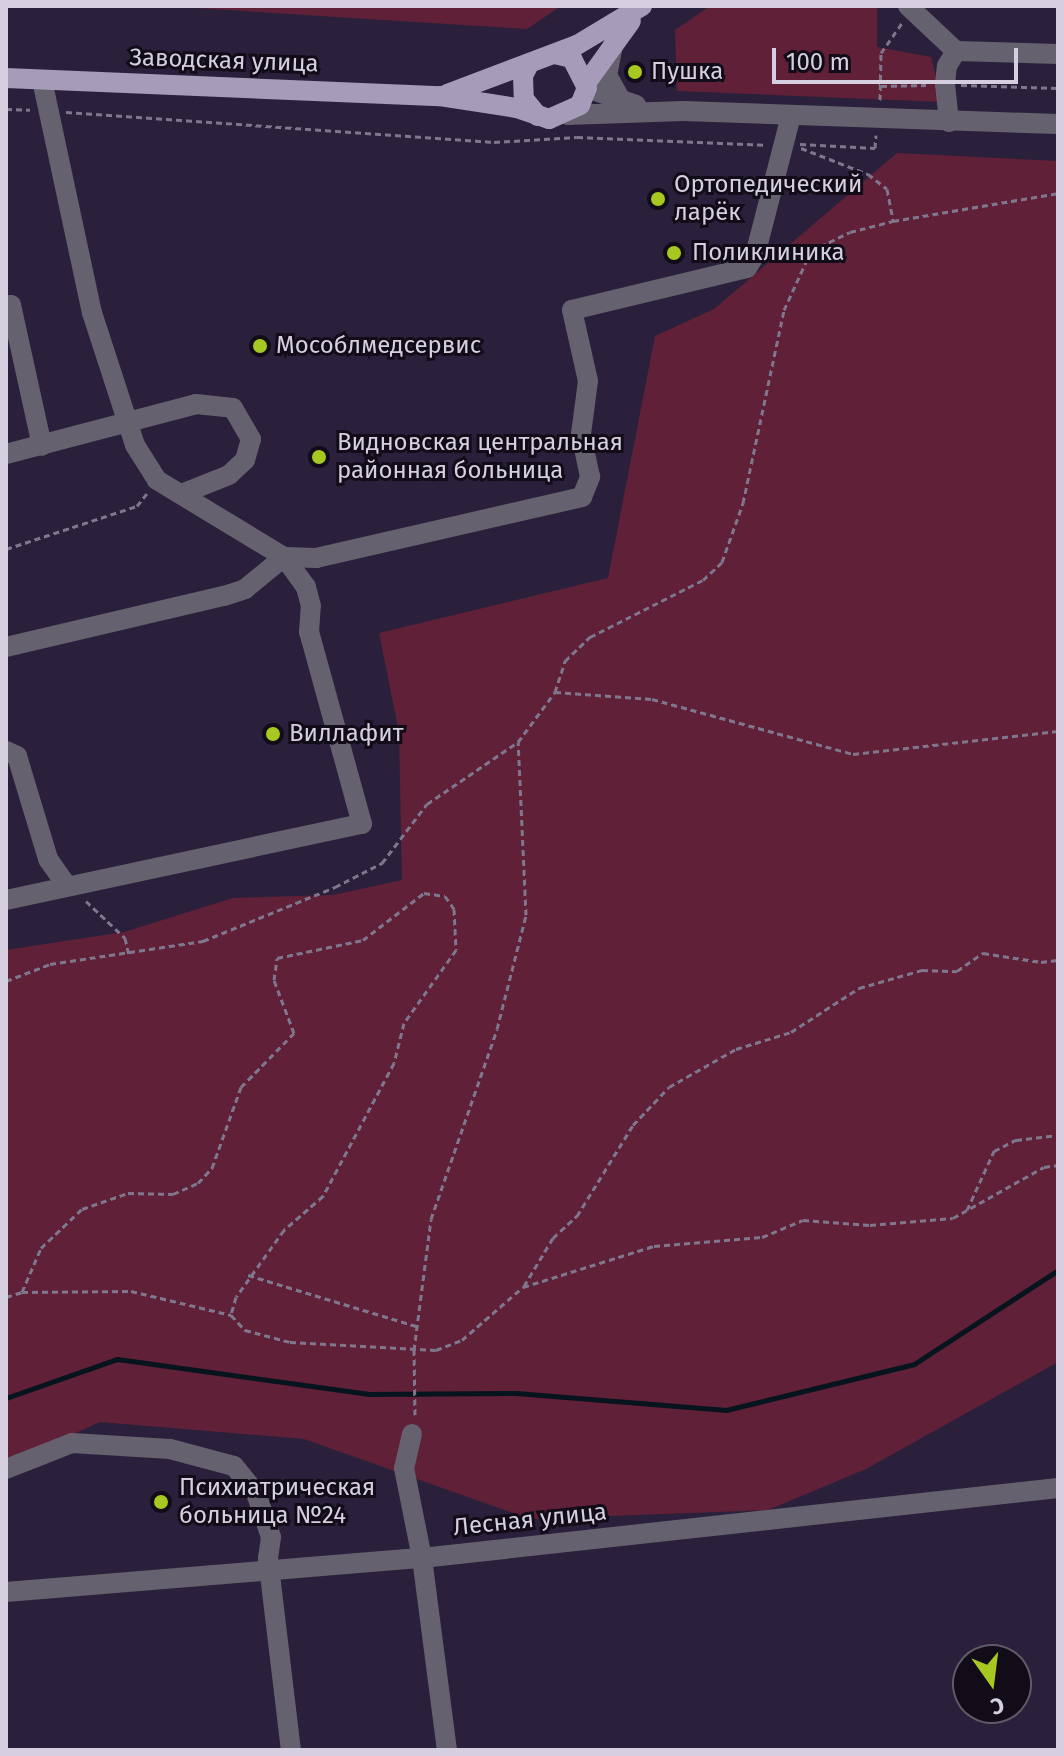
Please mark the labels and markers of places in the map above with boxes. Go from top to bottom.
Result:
place label: Пушка [651,58,723,86]
marker: Пушка [626,63,644,81]
place label: Ортопедический ларёк [674,171,862,227]
marker: Ортопедический ларёк [649,190,667,208]
place label: Поликлиника [692,239,845,267]
marker: Поликлиника [663,242,685,264]
place label: Мособлмедсервис [276,332,481,360]
marker: Мособлмедсервис [251,337,269,355]
place label: Видновская центральная районная больница [337,429,623,485]
marker: Видновская центральная районная больница [308,446,330,468]
place label: Виллафит [289,720,404,748]
marker: Виллафит [264,725,282,743]
place label: Психиатрическая больница №24 [179,1474,375,1530]
marker: Психиатрическая больница №24 [150,1491,172,1513]

